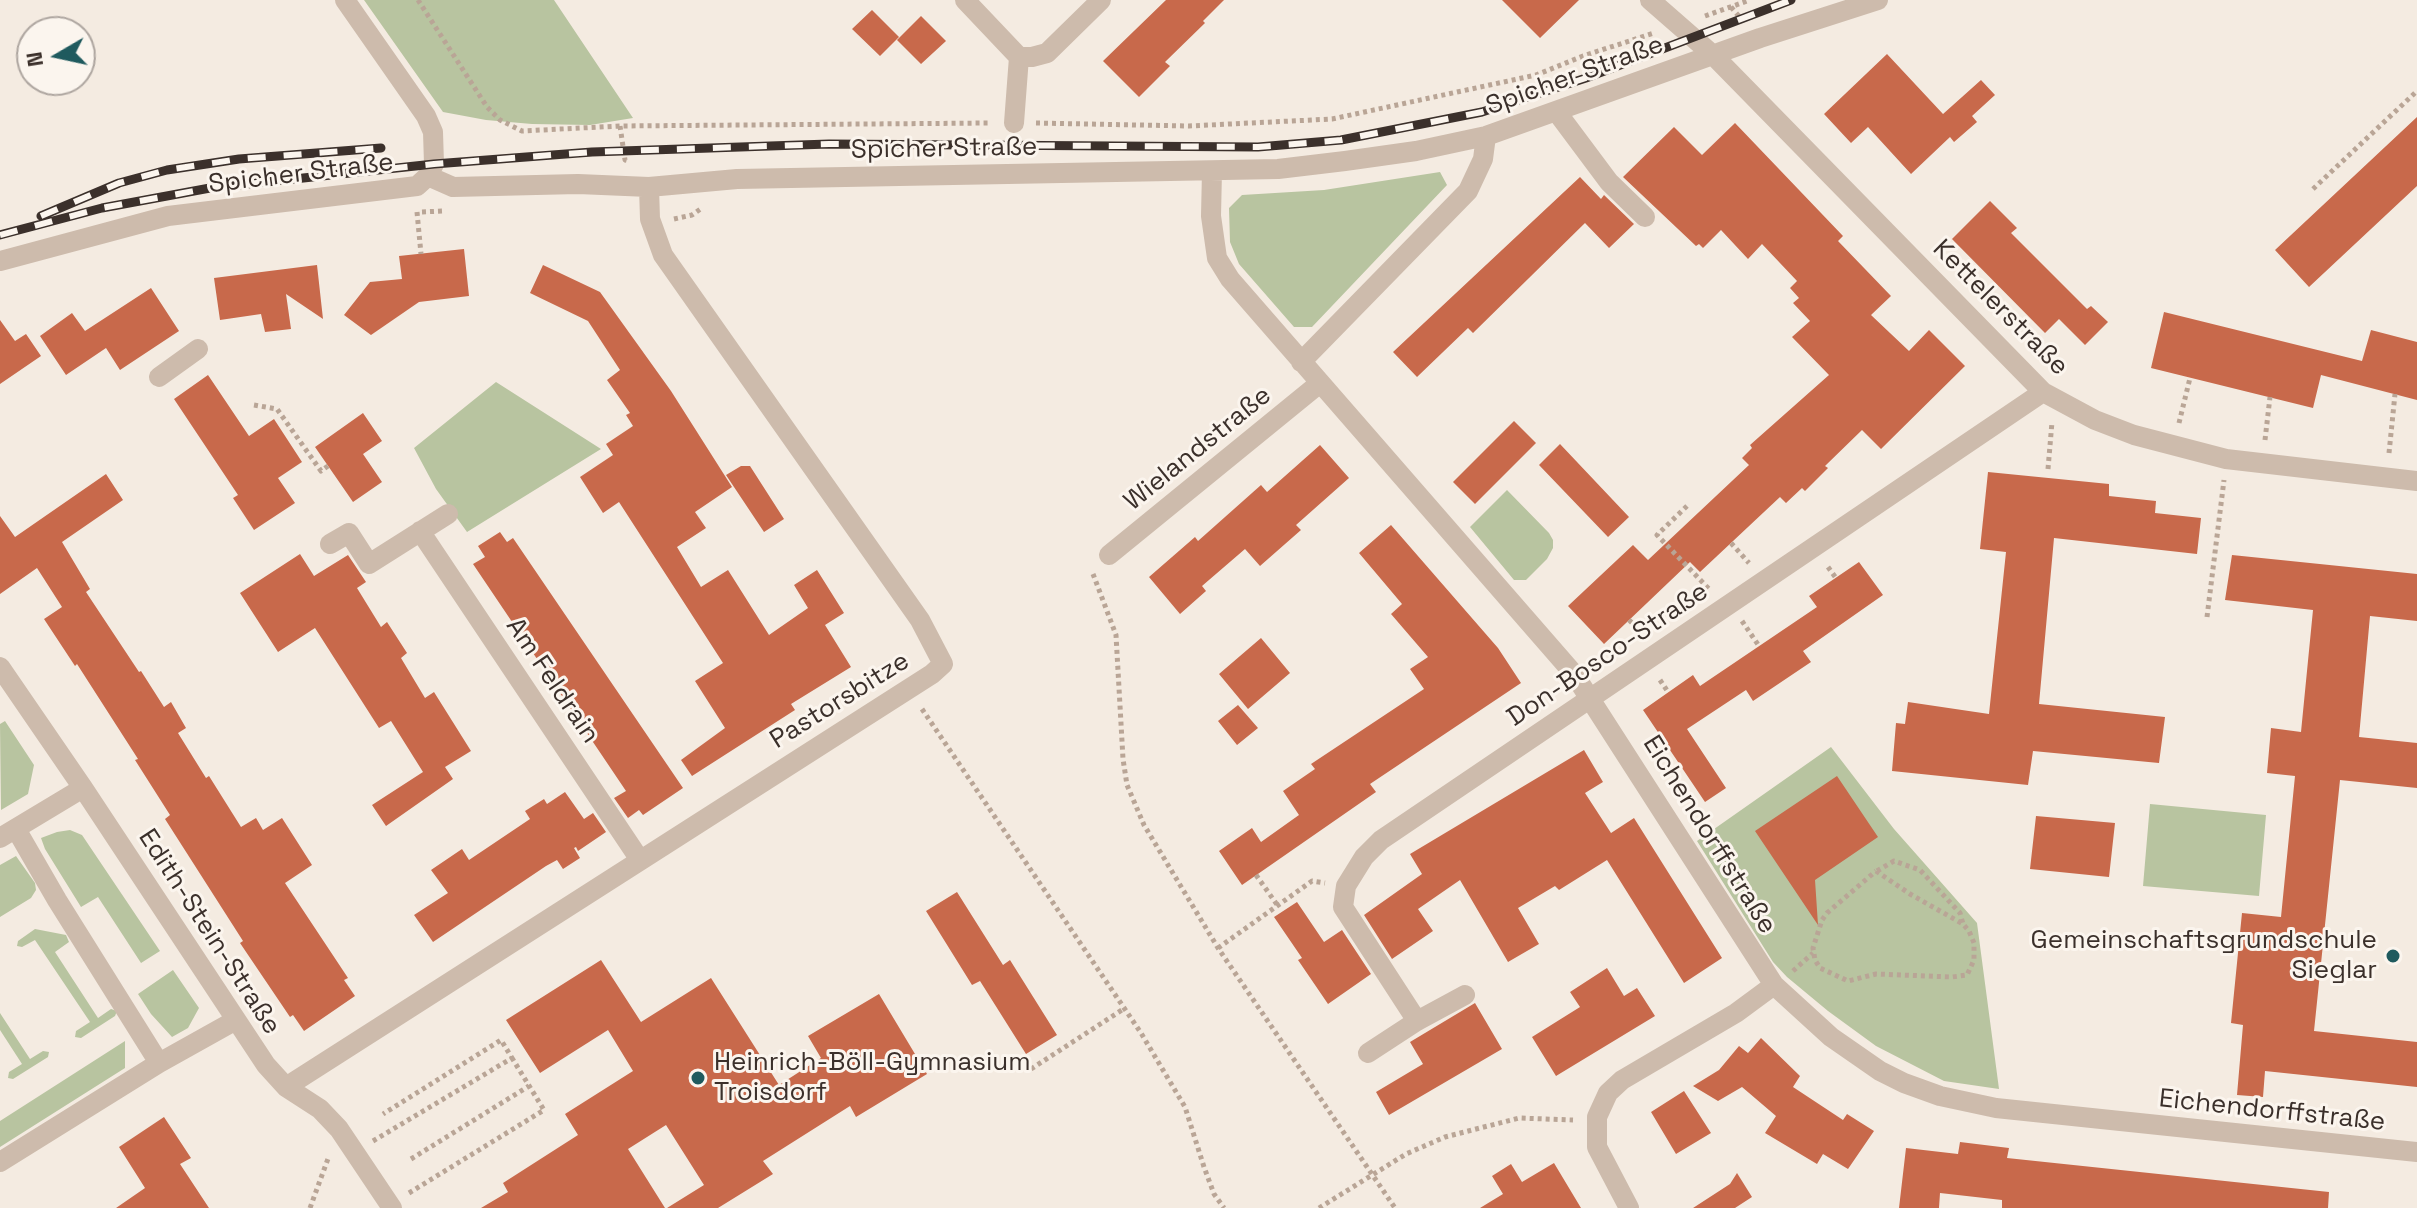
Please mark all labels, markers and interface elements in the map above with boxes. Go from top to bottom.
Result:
north arrow [16,16,96,96]
street label: Spicher Straße [1482,29,1668,123]
text: N [19,50,49,69]
street label: Spicher Straße [851,132,1037,166]
street label: Spicher Straße [207,147,395,201]
street label: Kettelerstraße [1926,234,2074,382]
street label: Wielandstraße [1118,380,1278,518]
street label: Don-Bosco-Straße [1502,576,1714,734]
street label: Am Feldrain [499,612,605,750]
street label: Pastorsbitze [765,646,915,756]
street label: Eichendorffstraße [1635,730,1783,940]
street label: Edith-Stein-Straße [131,824,287,1040]
place label: Gemeinschaftsgrundschule Sieglar [2031,925,2377,986]
marker: Gemeinschaftsgrundschule Sieglar [2384,947,2402,965]
place label: Heinrich-Böll-Gymnasium Troisdorf [714,1047,1031,1108]
marker: Heinrich-Böll-Gymnasium Troisdorf [689,1069,707,1087]
street label: Eichendorffstraße [2157,1084,2387,1138]

